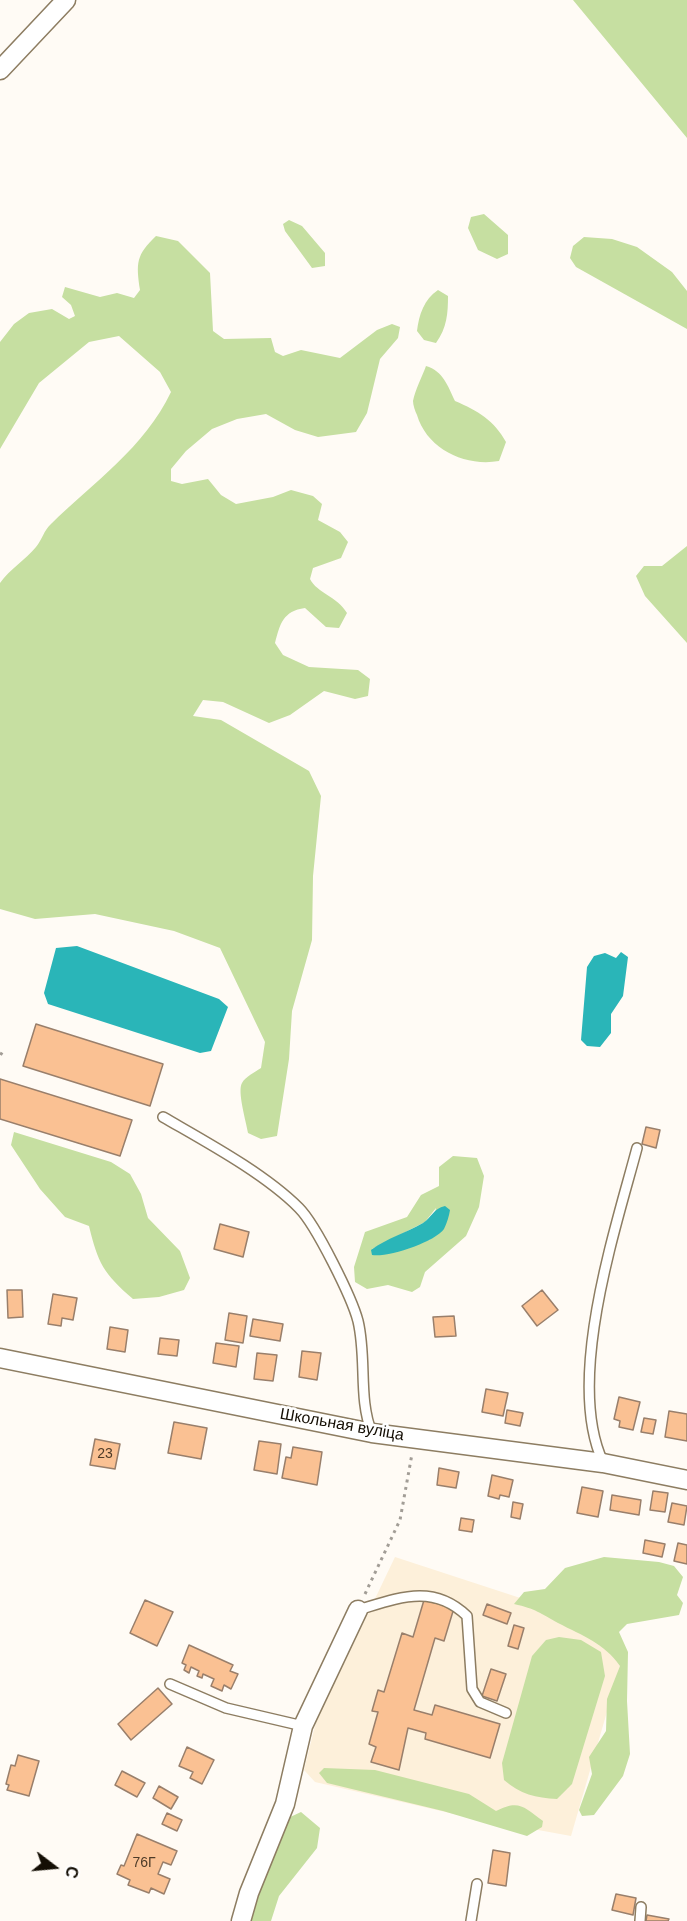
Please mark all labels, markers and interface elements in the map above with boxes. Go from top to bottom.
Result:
street label: Школьная вуліца [278,1405,406,1445]
house number: 23 [97,1446,113,1462]
north arrow [24,1837,84,1897]
house number: 76Г [132,1855,156,1871]
text: С [62,1864,82,1880]

